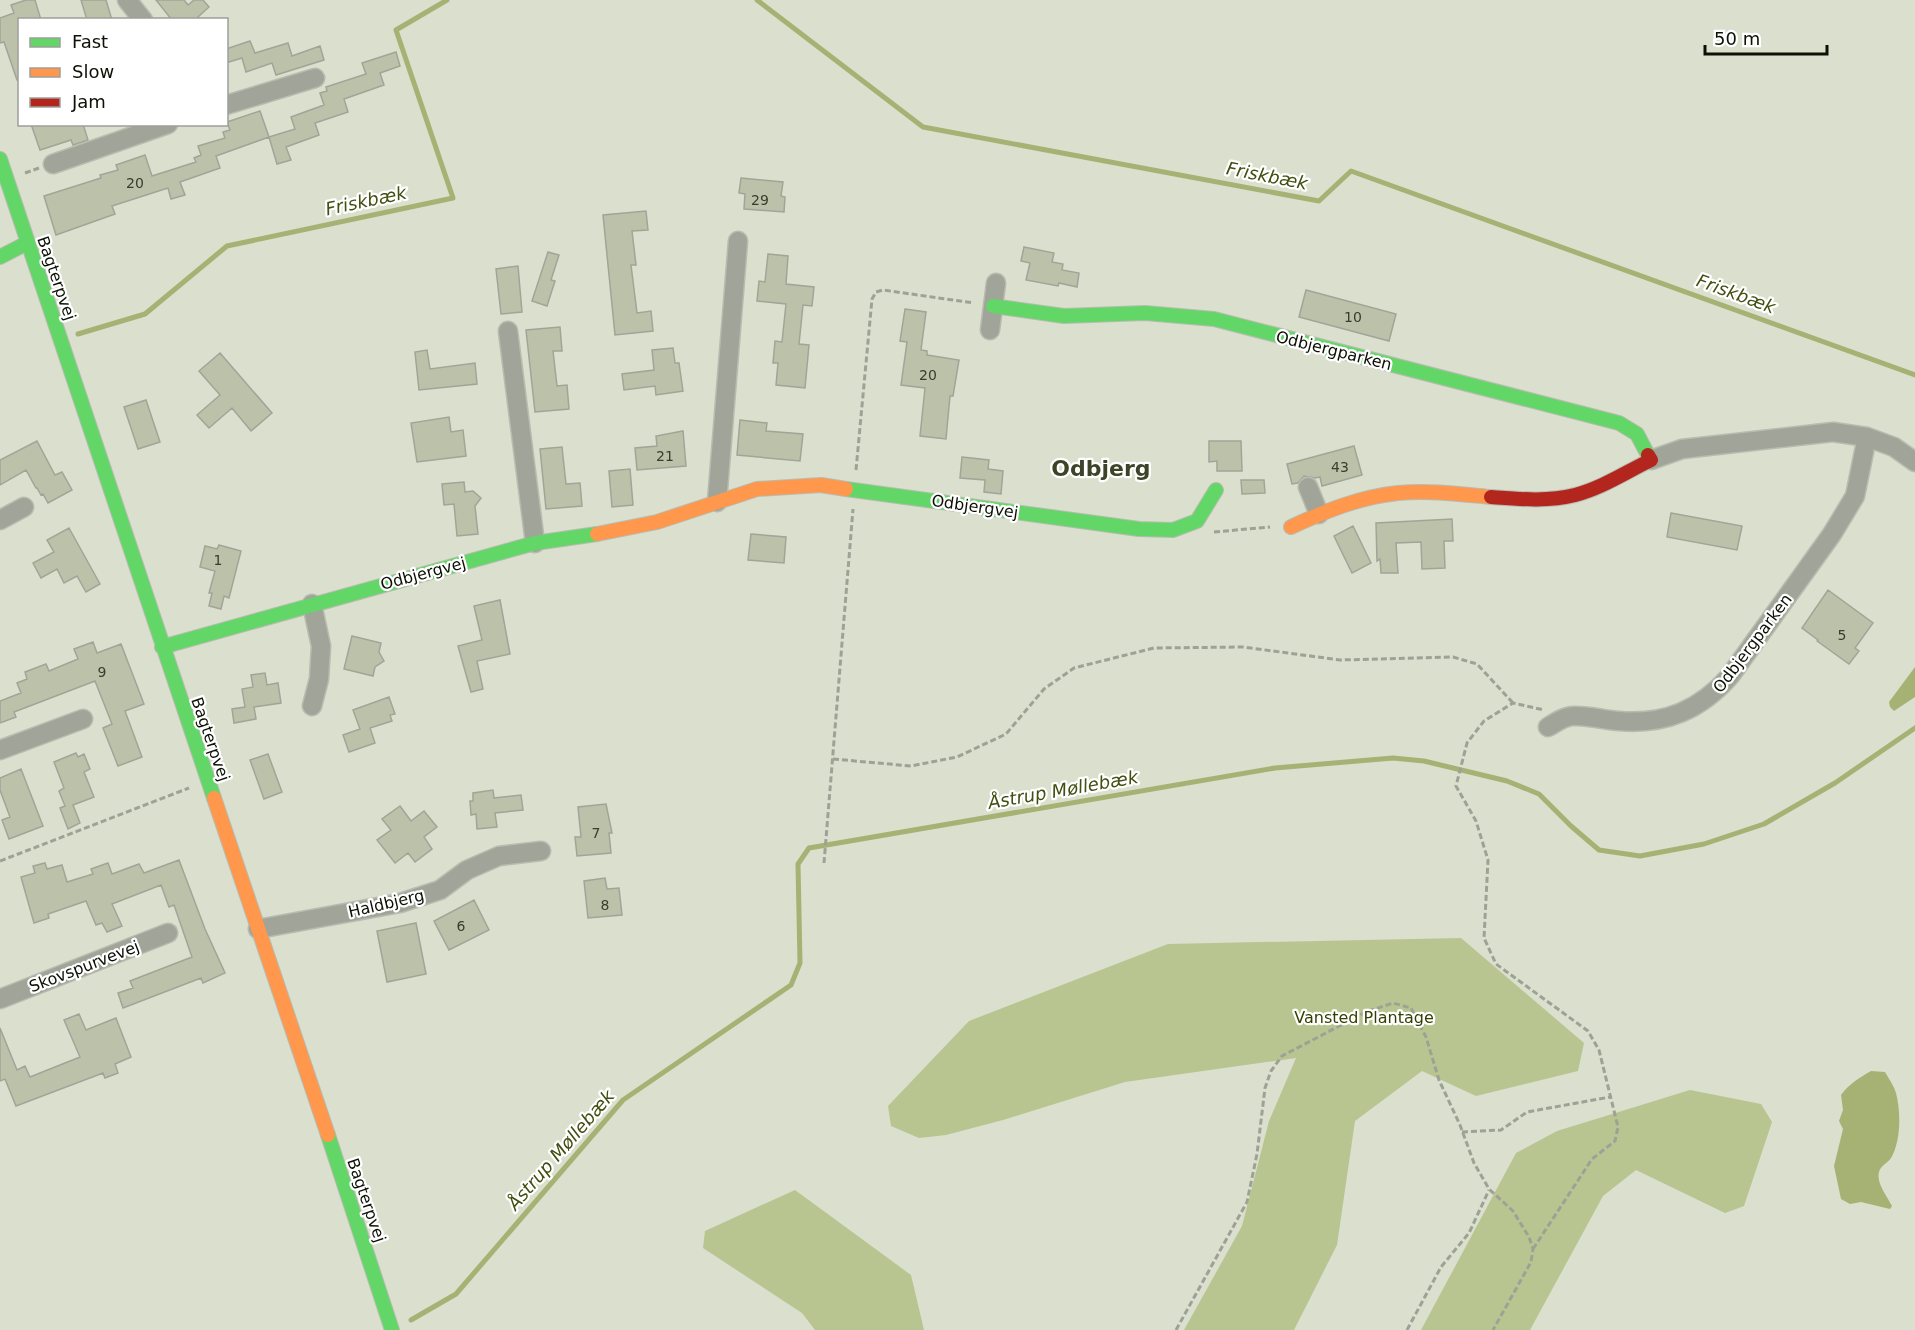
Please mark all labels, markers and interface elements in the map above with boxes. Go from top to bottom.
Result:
legend [18,18,228,126]
scale bar [1705,18,1826,56]
text: 50 m [1714,28,1760,49]
text: Fast [72,31,108,52]
text: Slow [72,61,114,82]
text: Jam [71,91,106,112]
water label: Friskbæk [1225,157,1311,194]
house number: 20 [126,175,144,191]
water label: Friskbæk [323,181,410,219]
house number: 29 [751,192,769,208]
street label: Bagterpvej [33,234,80,323]
water label: Friskbæk [1694,270,1780,318]
house number: 10 [1344,309,1362,325]
street label: Odbjergparken [1274,327,1394,374]
house number: 20 [919,367,937,383]
house number: 21 [656,448,674,464]
district label: Odbjerg [1051,456,1151,481]
house number: 43 [1331,459,1349,475]
street label: Odbjergvej [930,491,1020,522]
house number: 1 [214,552,222,568]
street label: Odbjergvej [378,553,468,594]
street label: Odbjergparken [1709,590,1796,696]
house number: 5 [1838,627,1846,643]
house number: 9 [98,664,106,680]
street label: Bagterpvej [187,695,234,784]
water label: Åstrup Møllebæk [985,766,1141,813]
house number: 7 [592,825,600,841]
street label: Haldbjerg [346,886,426,921]
house number: 8 [601,897,609,913]
house number: 6 [457,918,466,934]
street label: Skovspurvevej [26,937,142,996]
park label: Vansted Plantage [1294,1008,1434,1027]
water label: Åstrup Møllebæk [502,1084,619,1215]
street label: Bagterpvej [343,1156,390,1245]

